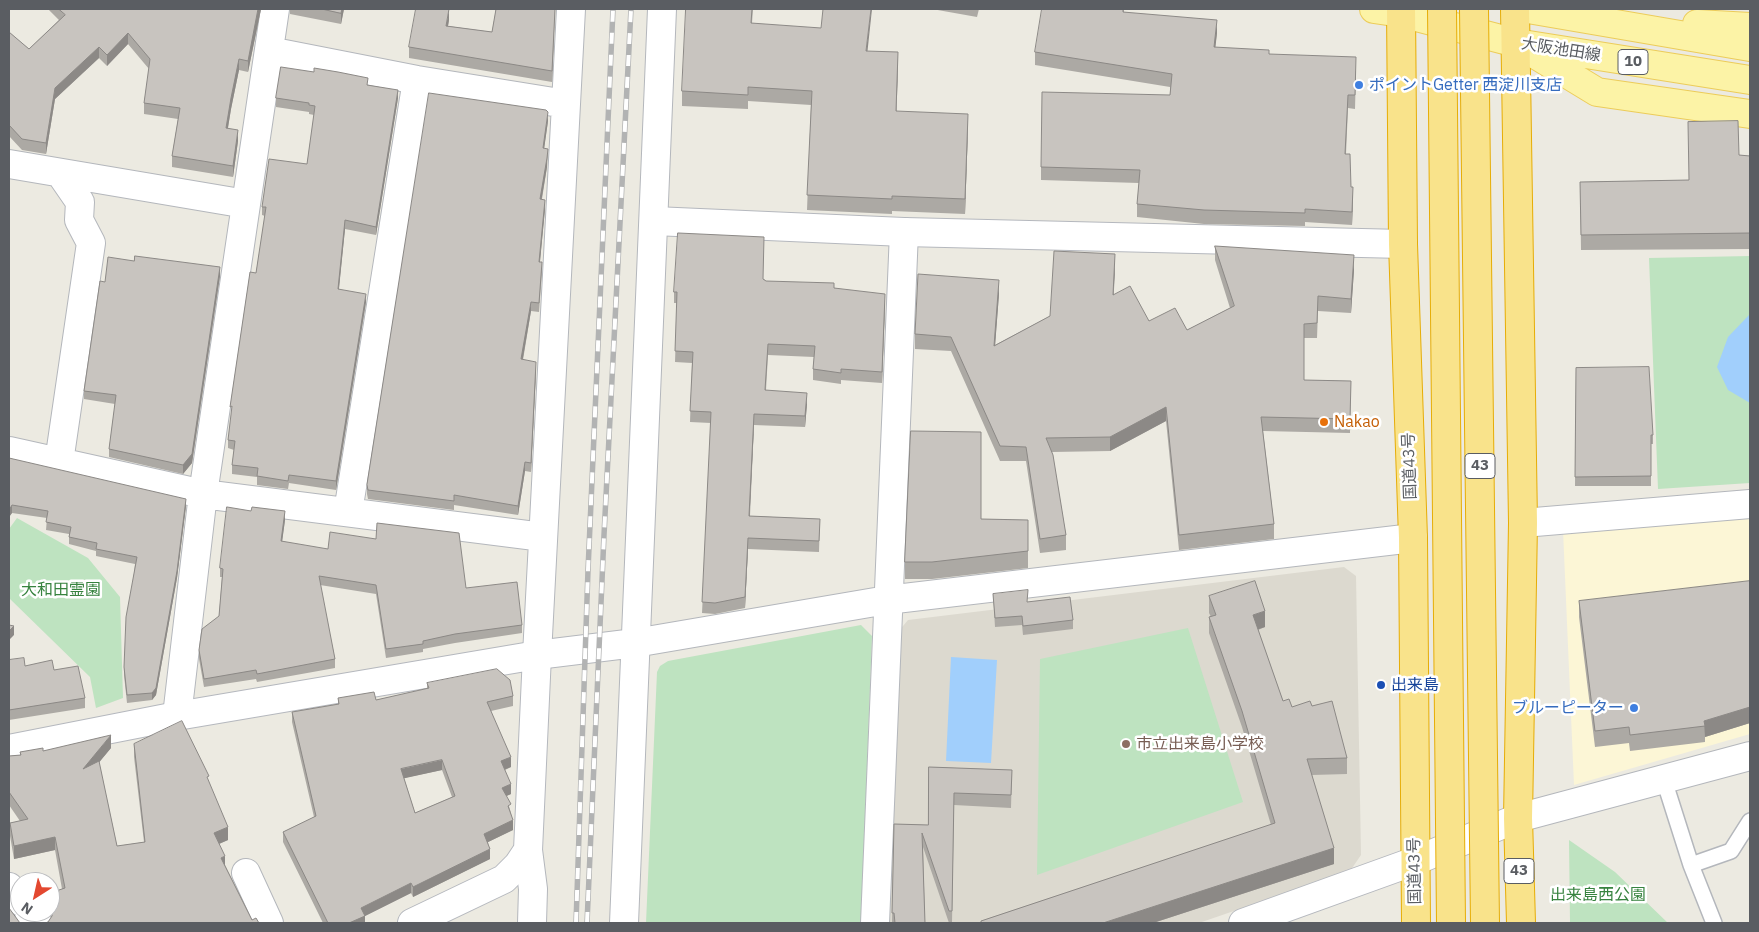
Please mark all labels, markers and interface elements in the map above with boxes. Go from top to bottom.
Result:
street label: 大阪池田線 [1520,34,1602,66]
road number: 10 [1618,50,1648,74]
place label: ポイントGetter 西淀川支店 [1369,75,1562,95]
marker: ポイントGetter 西淀川支店 [1353,79,1365,91]
place label: Nakao [1334,412,1380,432]
marker: Nakao [1318,416,1330,428]
street label: 国道43号 [1399,432,1421,500]
road number: 43 [1465,454,1495,478]
park label: 大和田霊園 [21,580,101,600]
place label: 出来島 [1391,675,1439,695]
marker: 出来島 [1375,679,1387,691]
place label: ブルーピーター [1512,698,1624,718]
marker: ブルーピーター [1628,702,1640,714]
place label: 市立出来島小学校 [1136,734,1264,754]
marker: 市立出来島小学校 [1120,738,1132,750]
street label: 国道43号 [1405,837,1425,905]
road number: 43 [1504,858,1534,884]
north arrow [10,872,60,922]
park label: 出来島西公園 [1550,885,1646,905]
text: N [18,898,36,919]

